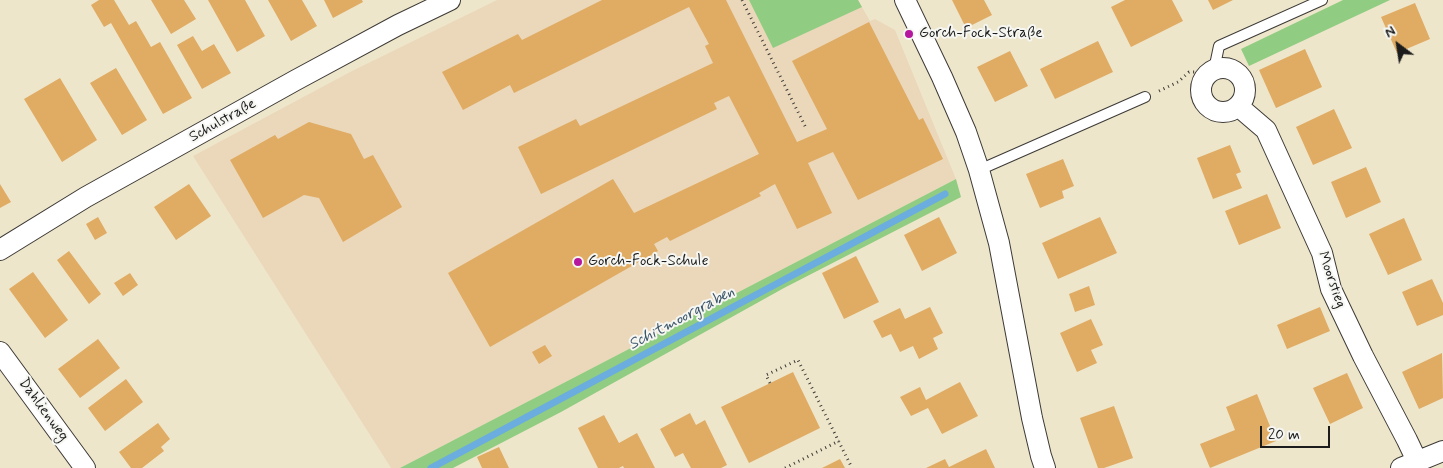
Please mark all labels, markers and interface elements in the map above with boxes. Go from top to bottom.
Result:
north arrow [1373,20,1423,70]
text: N [1382,22,1399,42]
place label: Gorch-Fock-Straße [919,25,1043,43]
marker: Gorch-Fock-Straße [903,28,915,40]
street label: Schulstraße [186,95,260,147]
street label: Moorstieg [1313,249,1349,311]
place label: Gorch-Fock-Schule [588,253,708,271]
marker: Gorch-Fock-Schule [572,256,584,268]
water label: Schitmoorgraben [626,283,738,355]
street label: Dahlienweg [14,375,72,445]
scale bar [1263,416,1333,448]
text: 20 m [1268,425,1300,445]

